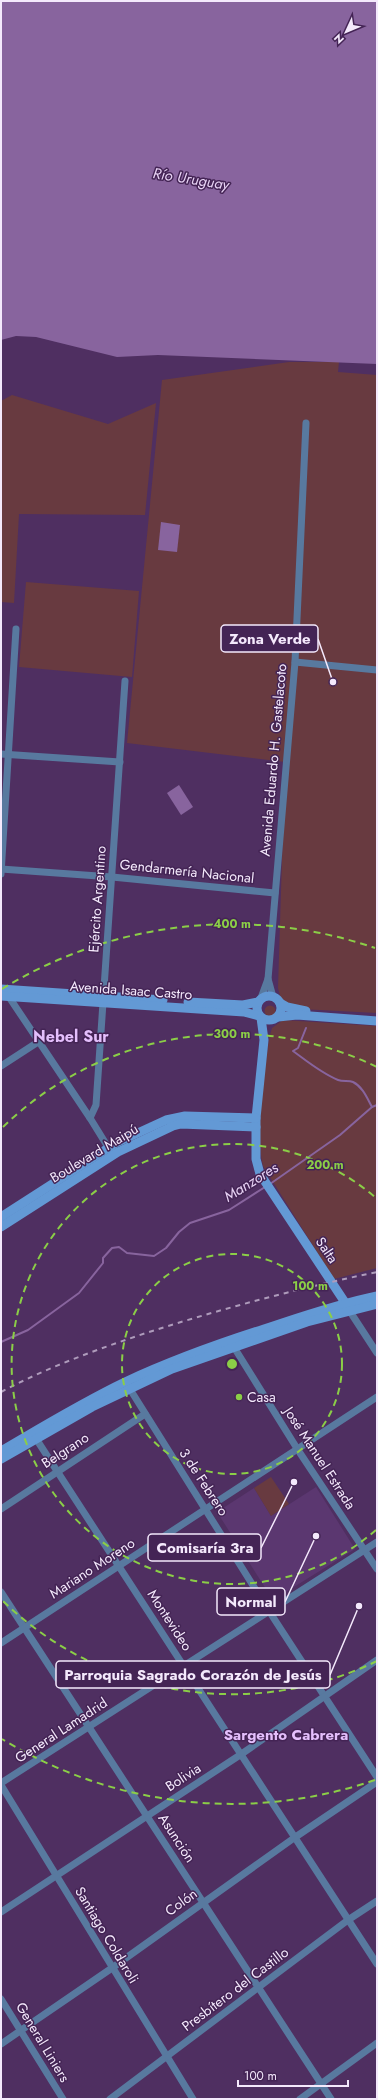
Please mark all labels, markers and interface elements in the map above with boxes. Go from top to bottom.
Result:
north arrow [326,12,366,52]
text: N [330,30,348,48]
water label: Río Uruguay [151,162,232,196]
callout: Zona Verde [221,625,318,652]
text: Zona Verde [229,628,311,650]
street label: Avenida Eduardo H. Gastelacoto [255,662,291,857]
street label: Ejército Argentino [83,845,111,953]
street label: Gendarmería Nacional [119,854,255,888]
text: 400 m [213,915,251,933]
street label: Avenida Isaac Castro [69,976,193,1004]
district label: Nebel Sur [33,1025,109,1048]
text: 300 m [214,1025,251,1043]
street label: Boulevard Maipú [46,1119,142,1187]
text: 200 m [306,1156,344,1174]
water label: Manzores [220,1157,282,1207]
street label: Salta [311,1233,343,1267]
text: 100 m [292,1277,328,1295]
centre of rings [225,1357,239,1371]
place label: Casa [247,1387,276,1407]
marker: Casa [234,1392,244,1402]
street label: José Manuel Estrada [278,1401,361,1513]
street label: Belgrano [37,1427,93,1473]
street label: 3 de Febrero [175,1444,234,1520]
street label: Mariano Moreno [45,1533,139,1603]
callout: Comisaría 3ra [148,1534,261,1561]
text: Comisaría 3ra [156,1537,254,1559]
street label: Montevideo [143,1585,197,1655]
callout: Normal [217,1588,285,1615]
text: Normal [225,1591,277,1613]
callout: Parroquia Sagrado Corazón de Jesús [56,1661,330,1688]
text: Parroquia Sagrado Corazón de Jesús [64,1664,322,1686]
street label: General Lamadrid [11,1693,111,1767]
district label: Sargento Cabrera [224,1724,348,1746]
street label: Bolivia [161,1758,205,1796]
street label: Asunción [154,1810,200,1866]
street label: Santiago Coldaroli [70,1883,144,1987]
street label: Colón [161,1883,201,1921]
street label: Presbítero del Castillo [177,1942,293,2036]
street label: General Liniers [11,1998,75,2086]
scale bar [238,2062,348,2088]
text: 100 m [244,2067,277,2085]

